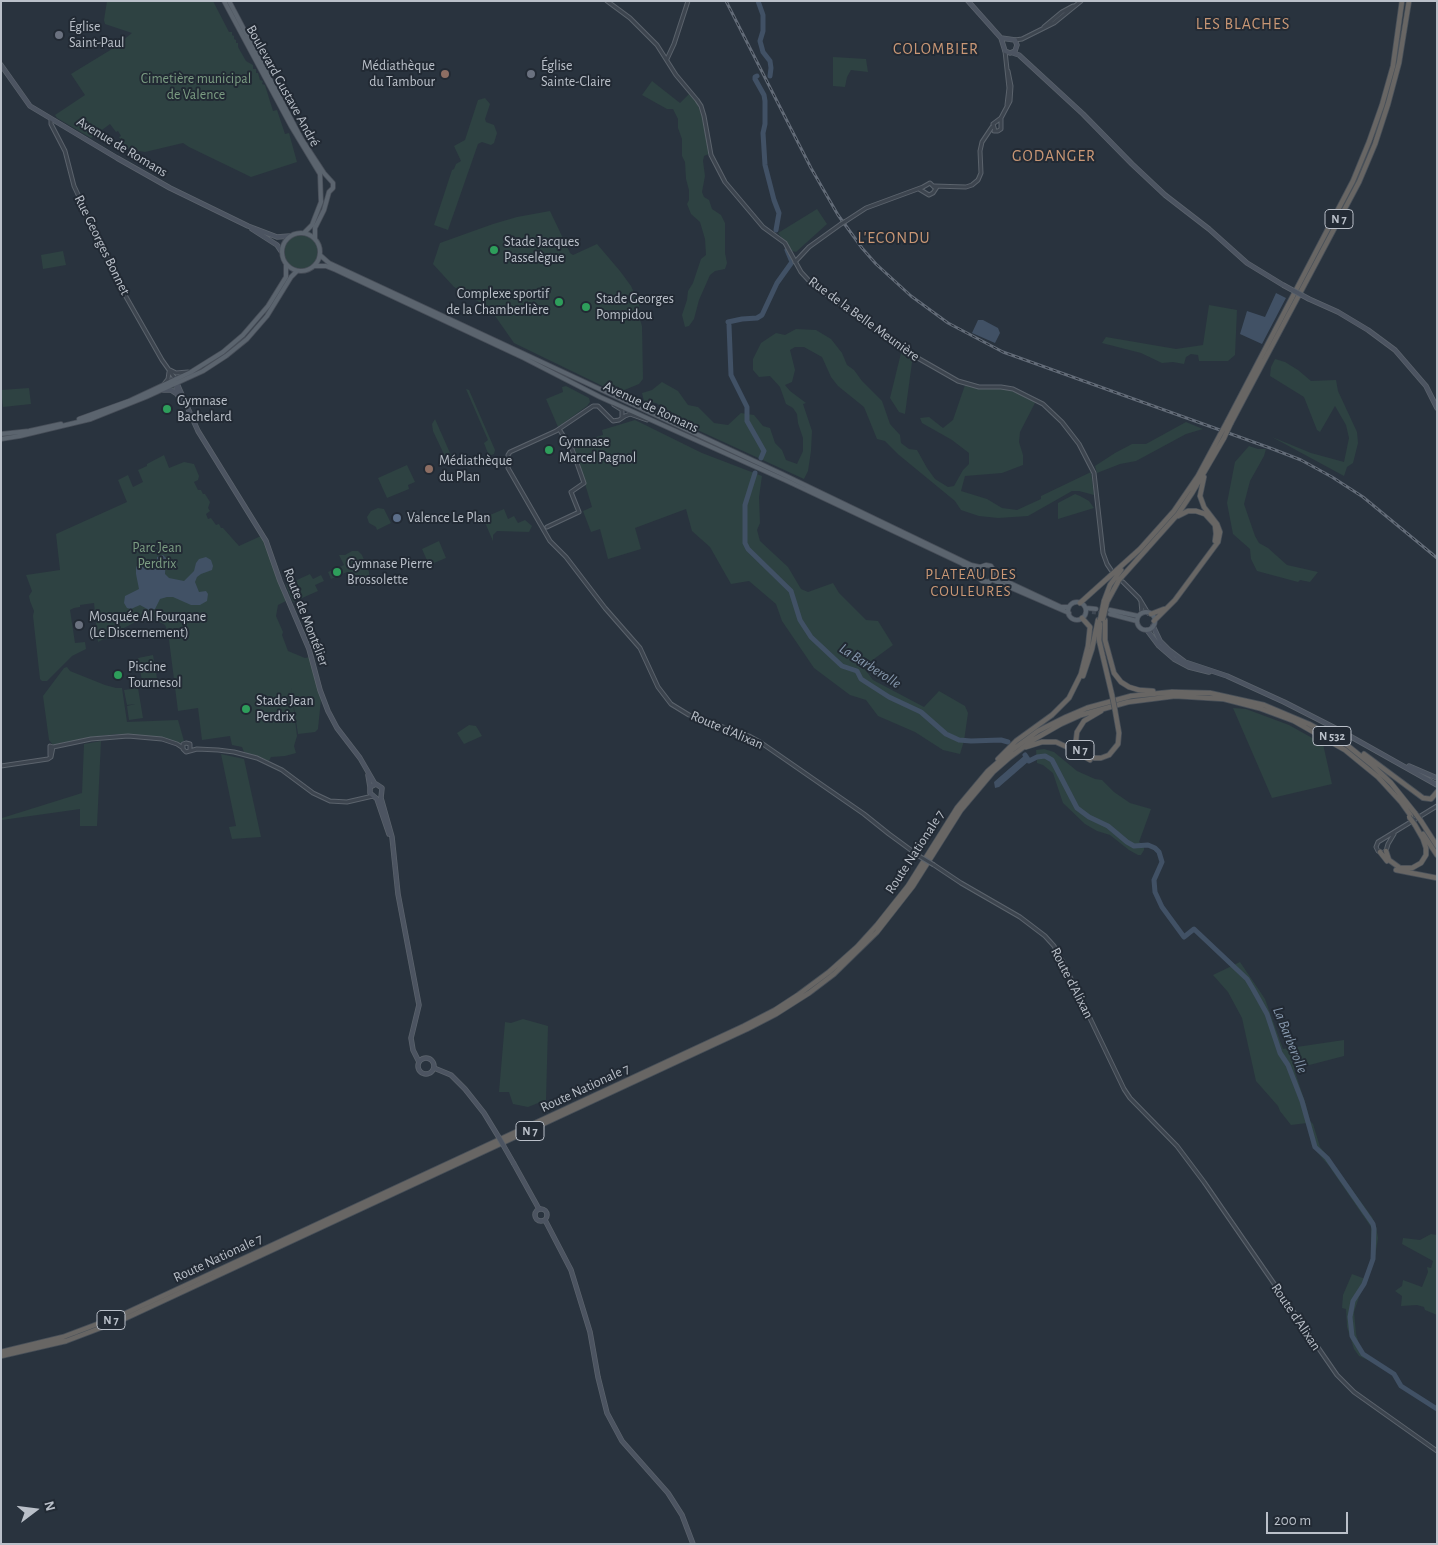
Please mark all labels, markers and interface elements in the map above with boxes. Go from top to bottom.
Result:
district label: LES BLACHES [1194,14,1292,34]
place label: Église Saint-Paul [69,19,125,52]
street label: Boulevard Gustave André [243,22,323,150]
marker: Église Saint-Paul [53,29,65,41]
district label: COLOMBIER [892,39,980,59]
place label: Médiathèque du Tambour [362,58,435,90]
place label: Église Sainte-Claire [541,58,611,90]
marker: Médiathèque du Tambour [439,68,451,80]
marker: Église Sainte-Claire [525,68,537,80]
park label: Cimetière municipal de Valence [141,71,251,104]
street label: Avenue de Romans [74,113,170,181]
district label: GODANGER [1011,146,1097,166]
street label: Rue Georges Bonnet [70,192,134,298]
road number: N 7 [1325,210,1353,228]
district label: L'ECONDU [857,228,931,248]
place label: Stade Jacques Passelègue [504,234,579,266]
marker: Stade Jacques Passelègue [488,244,500,256]
street label: Rue de la Belle Meunière [805,273,923,365]
place label: Complexe sportif de la Chamberlière [446,286,549,318]
place label: Stade Georges Pompidou [596,291,674,324]
marker: Complexe sportif de la Chamberlière [553,296,565,308]
marker: Stade Georges Pompidou [580,301,592,313]
street label: Avenue de Romans [601,378,701,436]
place label: Gymnase Bachelard [177,393,232,426]
marker: Gymnase Bachelard [161,403,173,415]
place label: Gymnase Marcel Pagnol [559,434,636,467]
marker: Gymnase Marcel Pagnol [543,444,555,456]
place label: Médiathèque du Plan [439,453,512,486]
marker: Médiathèque du Plan [423,463,435,475]
place label: Valence Le Plan [407,510,491,526]
marker: Valence Le Plan [391,512,403,524]
park label: Parc Jean Perdrix [132,540,182,572]
place label: Gymnase Pierre Brossolette [347,556,432,588]
district label: PLATEAU DES COULEURES [924,565,1018,600]
street label: Route de Montélier [280,566,332,668]
marker: Gymnase Pierre Brossolette [331,566,343,578]
place label: Mosquée Al Fourqane (Le Discernement) [89,609,206,642]
marker: Mosquée Al Fourqane (Le Discernement) [73,619,85,631]
water label: La Barberolle [836,639,904,693]
place label: Piscine Tournesol [128,659,182,692]
marker: Piscine Tournesol [112,669,124,681]
place label: Stade Jean Perdrix [256,693,314,726]
marker: Stade Jean Perdrix [240,703,252,715]
street label: Route d'Alixan [688,707,766,753]
road number: N 532 [1313,726,1351,746]
road number: N 7 [1066,740,1094,760]
street label: Route Nationale 7 [882,807,948,897]
street label: Route d'Alixan [1047,945,1097,1021]
water label: La Barberolle [1269,1004,1311,1076]
street label: Route Nationale 7 [538,1060,632,1116]
road number: N 7 [516,1122,544,1140]
street label: Route Nationale 7 [171,1230,265,1286]
street label: Route d'Alixan [1267,1280,1325,1354]
road number: N 7 [97,1310,125,1330]
north arrow [10,1485,60,1535]
text: N [41,1500,58,1513]
scale bar [1268,1502,1350,1534]
text: 200 m [1274,1513,1311,1528]

